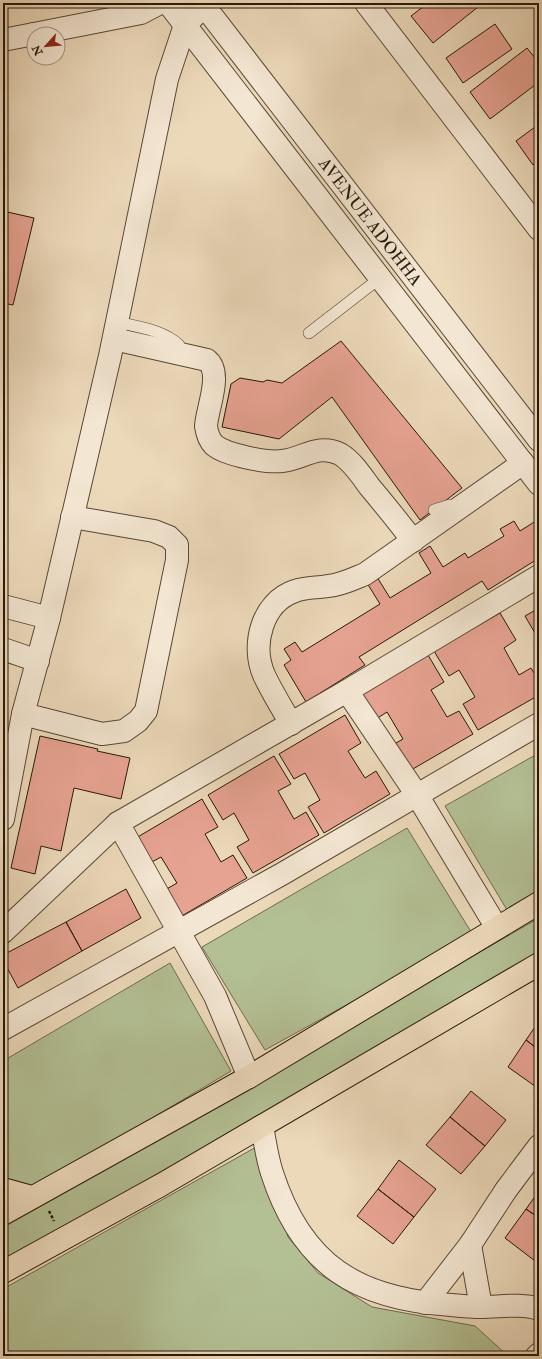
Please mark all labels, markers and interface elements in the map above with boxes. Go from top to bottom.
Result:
north arrow [26,26,66,66]
text: N [29,42,46,59]
street label: AVENUE ADOHHA [314,152,427,290]

